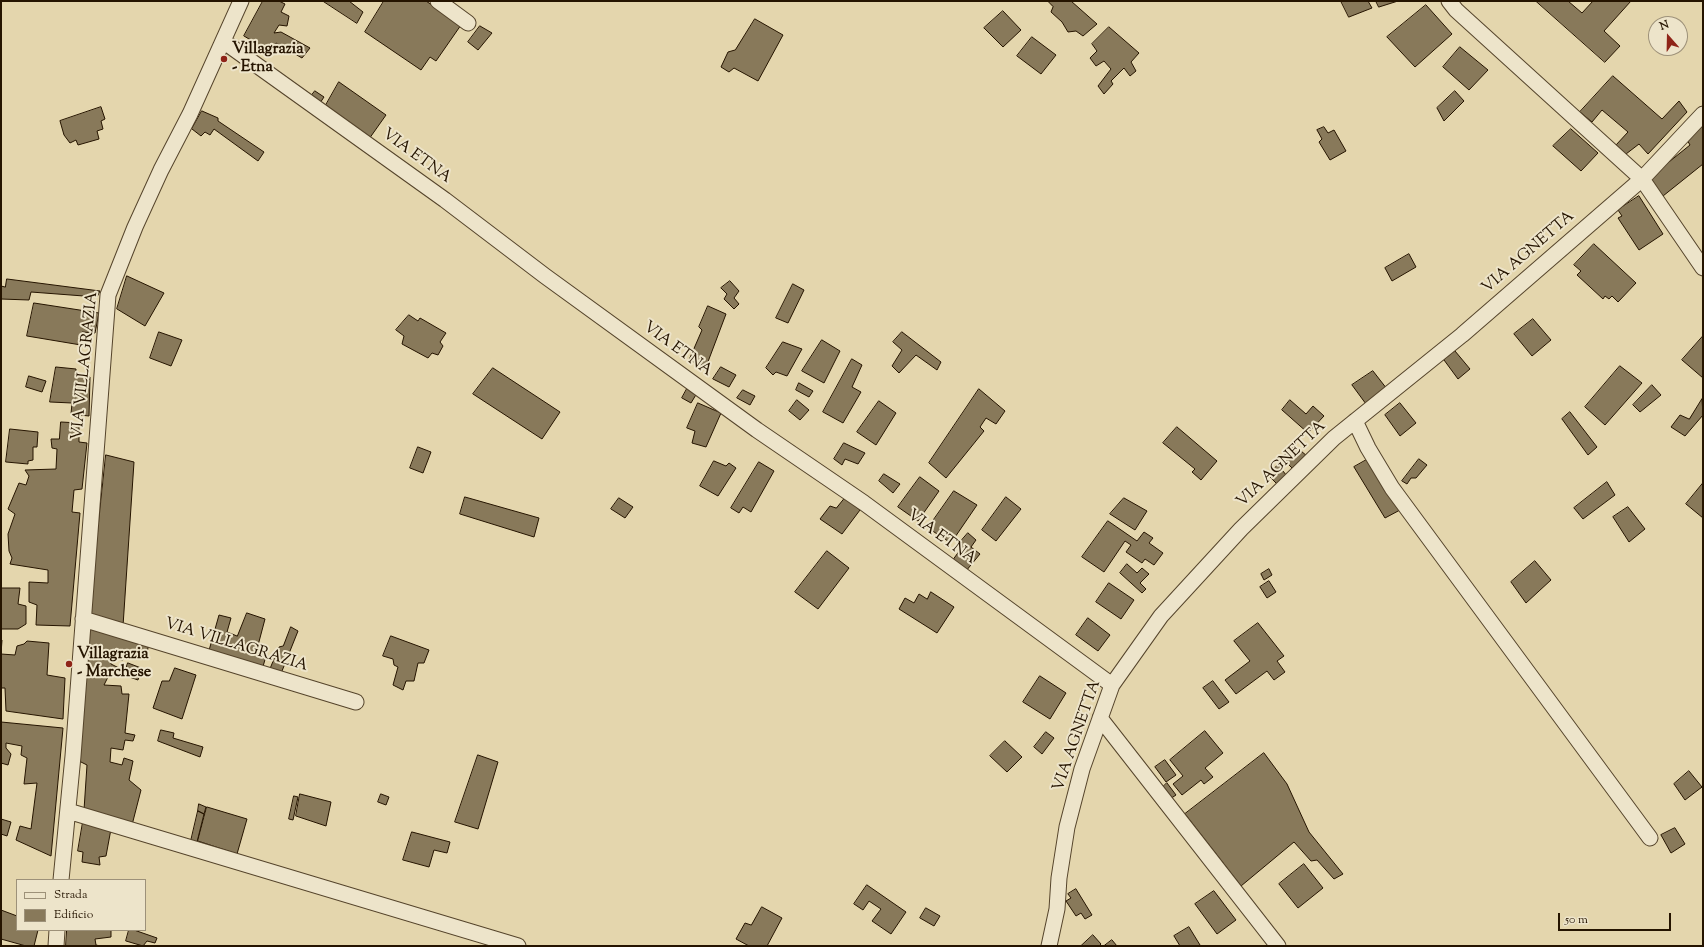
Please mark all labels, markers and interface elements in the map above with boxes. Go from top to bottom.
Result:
north arrow [1648,16,1688,56]
text: N [1657,17,1671,35]
place label: Villagrazia - Etna [232,40,304,78]
marker: Villagrazia - Etna [219,54,229,64]
street label: VIA ETNA [378,125,454,189]
street label: VIA AGNETTA [1479,208,1579,298]
street label: VIA VILLAGRAZIA [69,291,103,441]
street label: VIA ETNA [639,318,715,382]
street label: VIA AGNETTA [1233,418,1331,512]
street label: VIA ETNA [903,506,979,570]
street label: VIA VILLAGRAZIA [162,615,310,677]
place label: Villagrazia - Marchese [77,645,151,683]
marker: Villagrazia - Marchese [64,659,74,669]
street label: VIA AGNETTA [1050,678,1106,794]
legend [16,879,146,931]
text: Strada [54,886,87,904]
scale bar [1560,905,1673,931]
text: Edificio [54,906,93,924]
text: 50 m [1565,911,1588,929]

